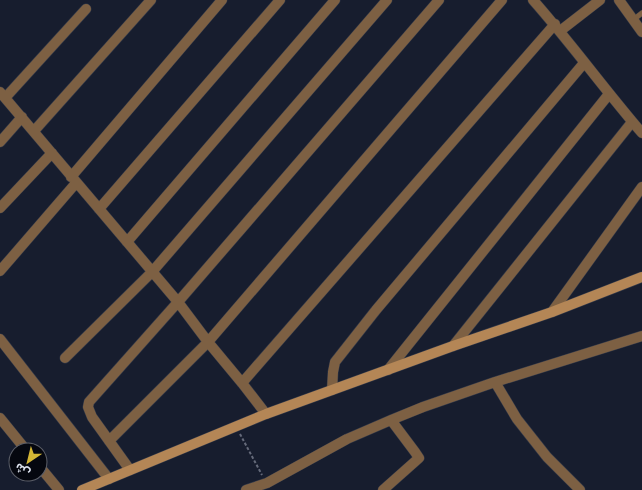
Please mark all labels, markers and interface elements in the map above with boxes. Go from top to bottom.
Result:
north arrow [8,442,48,482]
text: ش [13,460,32,479]

